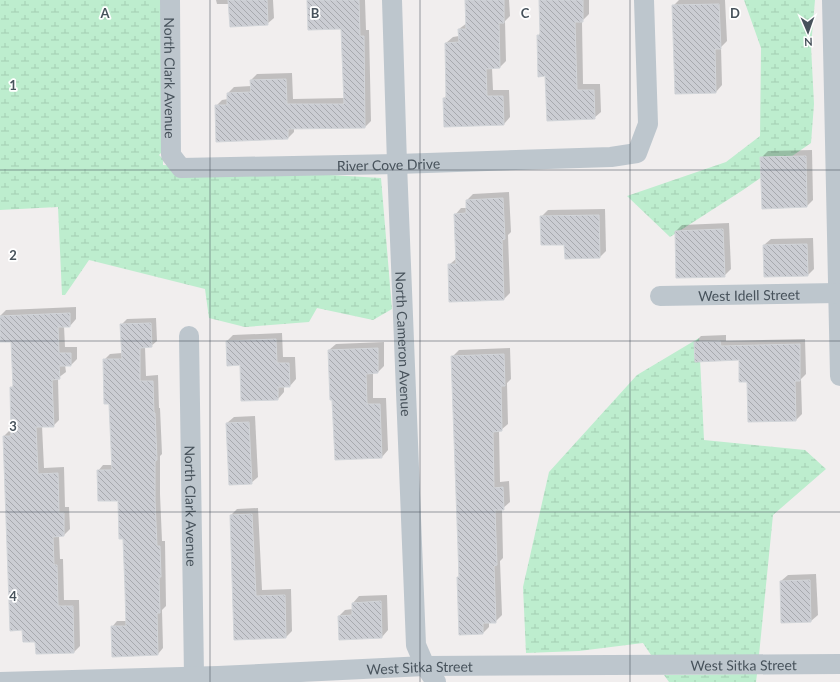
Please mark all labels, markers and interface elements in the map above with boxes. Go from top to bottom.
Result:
text: A [99,5,110,21]
text: B [311,5,320,21]
text: C [521,5,530,21]
text: D [730,5,740,21]
north arrow [788,12,828,52]
street label: North Clark Avenue [162,17,179,139]
text: N [804,36,813,49]
text: 1 [9,77,17,93]
street label: River Cove Drive [337,154,440,174]
text: 2 [9,247,17,263]
street label: North Cameron Avenue [393,271,415,417]
street label: West Idell Street [698,285,800,304]
text: 3 [9,418,17,434]
street label: North Clark Avenue [182,445,201,567]
text: 4 [9,588,17,604]
street label: West Sitka Street [690,656,797,673]
street label: West Sitka Street [366,657,473,677]

